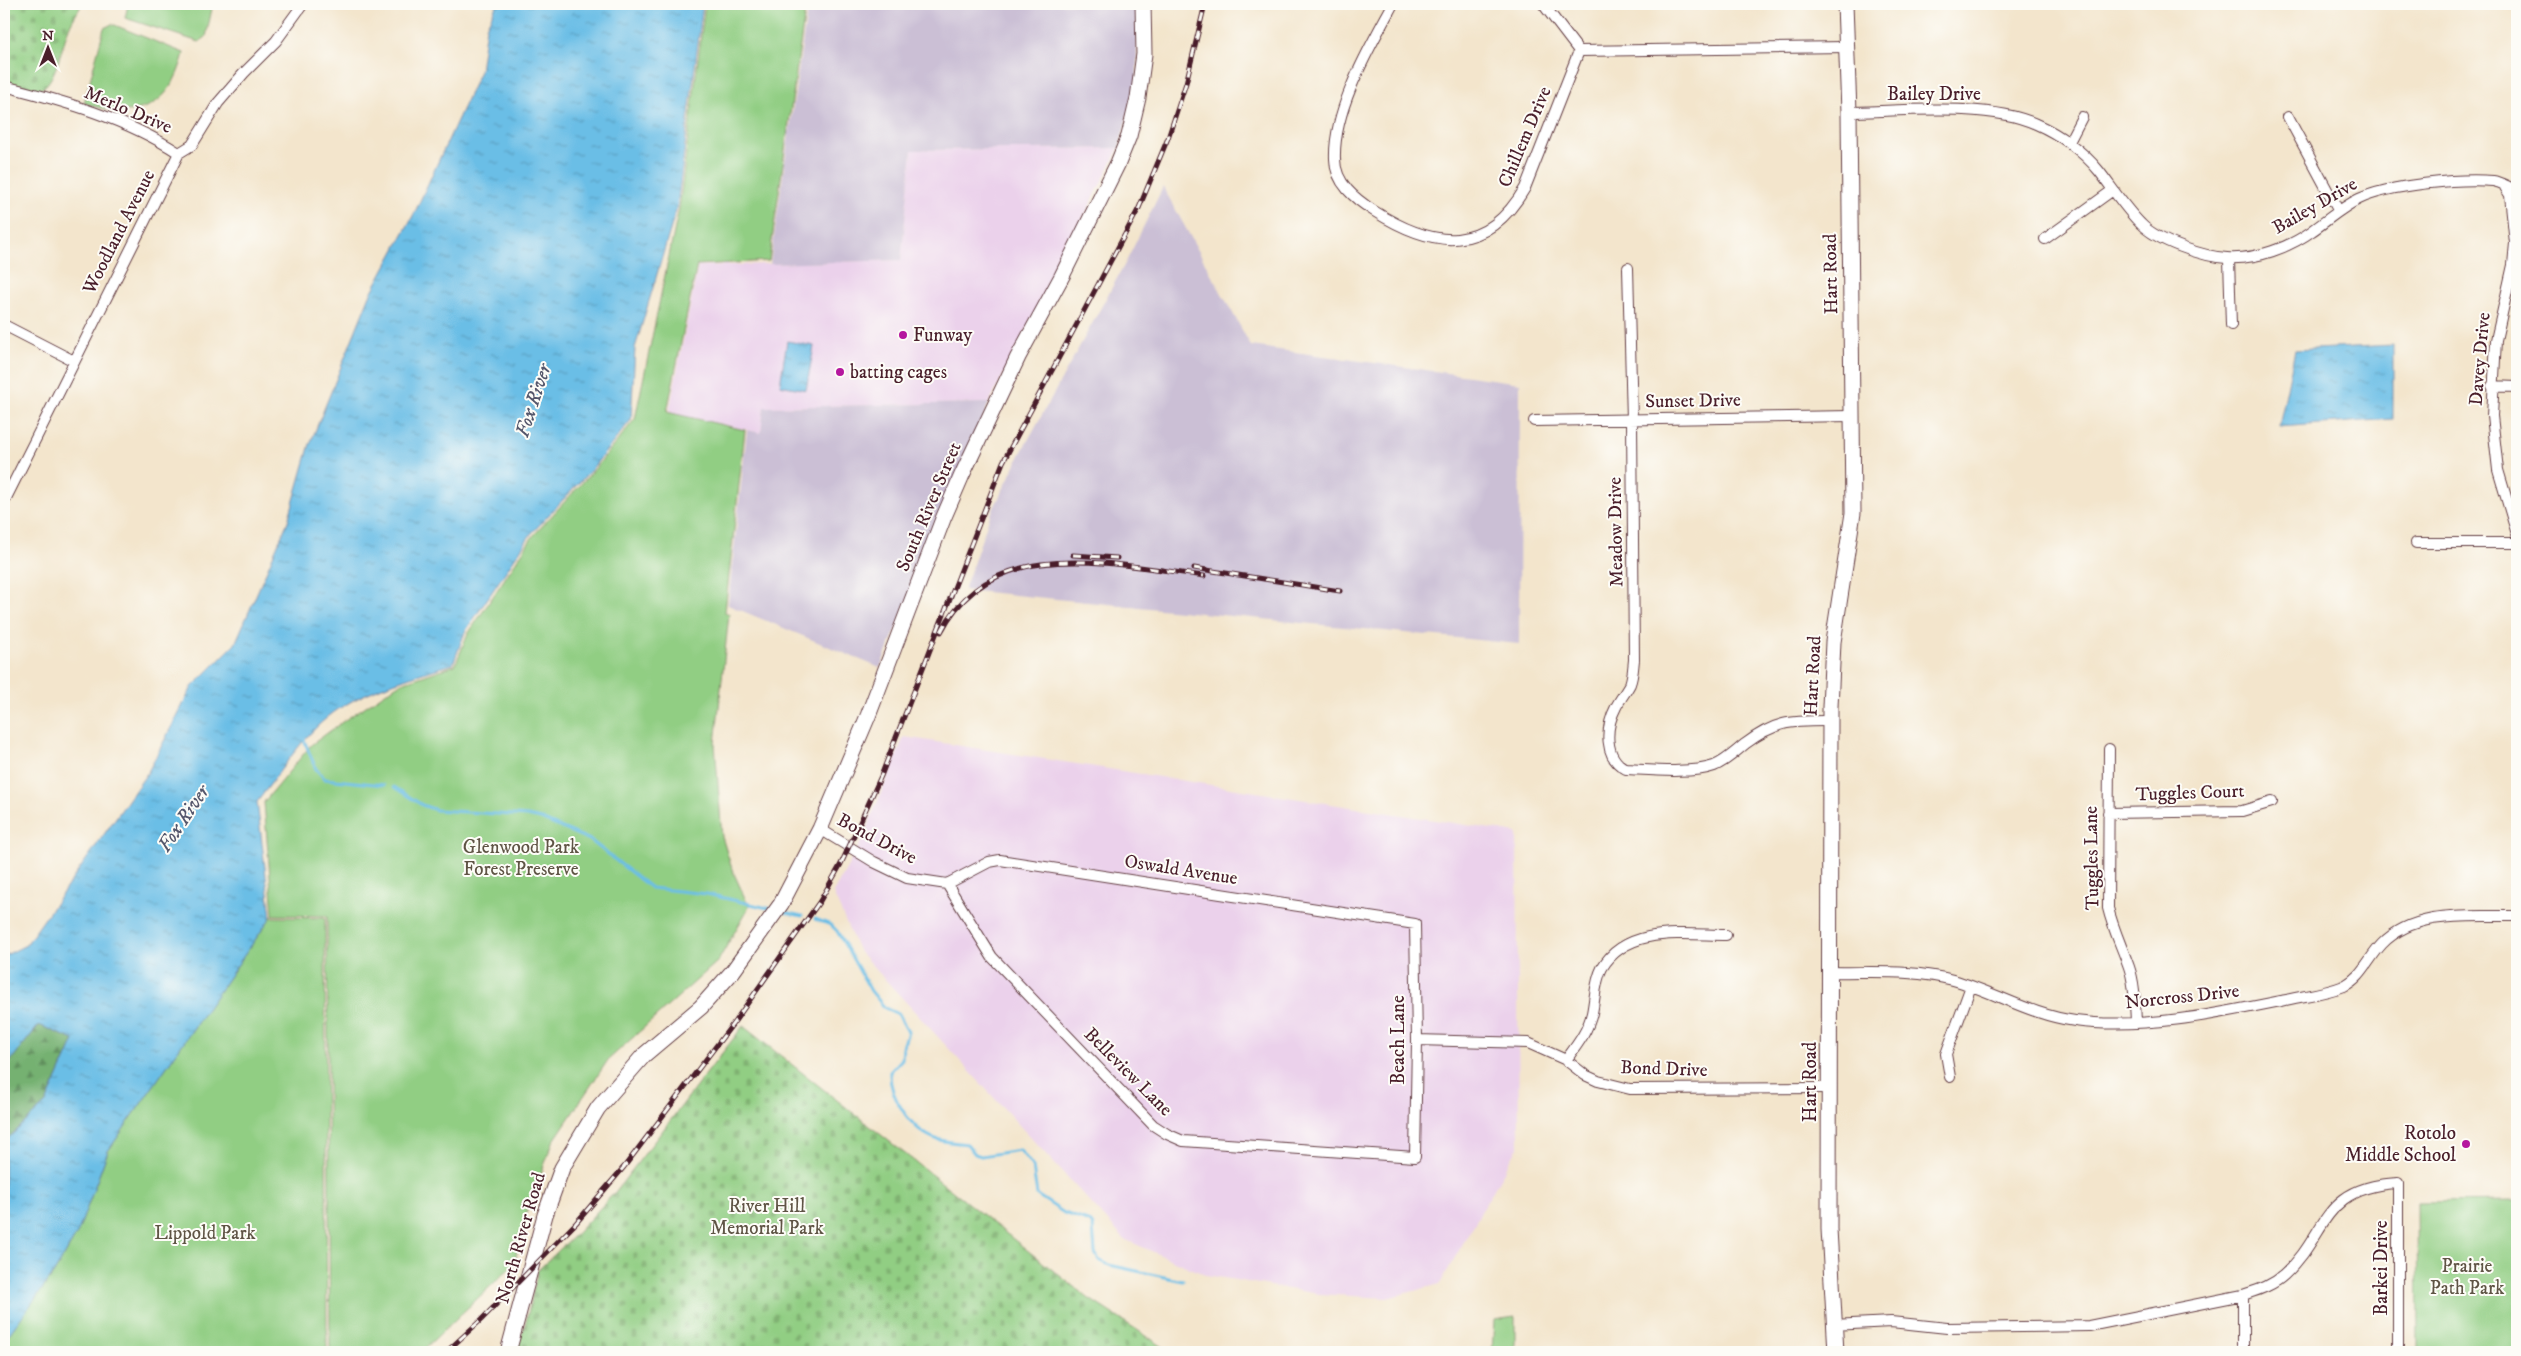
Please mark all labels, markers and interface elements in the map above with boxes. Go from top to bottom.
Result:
north arrow [22,22,72,72]
text: N [42,27,54,45]
street label: Merlo Drive [81,81,176,139]
street label: Chillem Drive [1493,83,1557,191]
street label: Bailey Drive [1887,83,1981,106]
street label: Woodland Avenue [77,166,160,299]
street label: Bailey Drive [2269,173,2362,239]
street label: Hart Road [1819,233,1843,314]
street label: Davey Drive [2464,311,2496,407]
place label: Funway [913,324,973,347]
marker: Funway [897,329,909,341]
water label: Fox River [510,359,558,441]
place label: batting cages [850,361,947,384]
marker: batting cages [834,366,846,378]
street label: Sunset Drive [1645,389,1741,413]
street label: South River Street [891,439,967,575]
street label: Meadow Drive [1604,477,1628,587]
street label: Hart Road [1799,635,1827,717]
water label: Fox River [153,779,216,857]
street label: Tuggles Court [2135,780,2245,806]
street label: Tuggles Lane [2080,806,2104,910]
street label: Bond Drive [833,808,921,870]
park label: Glenwood Park Forest Preserve [463,836,580,881]
street label: Oswald Avenue [1123,850,1239,890]
street label: Norcross Drive [2124,980,2240,1014]
street label: Beach Lane [1387,995,1410,1085]
street label: Belleview Lane [1079,1023,1177,1121]
street label: Hart Road [1799,1041,1822,1122]
street label: Bond Drive [1620,1056,1708,1082]
place label: Rotolo Middle School [2345,1122,2456,1167]
marker: Rotolo Middle School [2460,1138,2472,1150]
street label: North River Road [491,1169,551,1306]
park label: River Hill Memorial Park [710,1195,824,1240]
street label: Barkei Drive [2370,1220,2393,1316]
park label: Lippold Park [154,1222,256,1245]
park label: Prairie Path Park [2430,1255,2505,1300]

